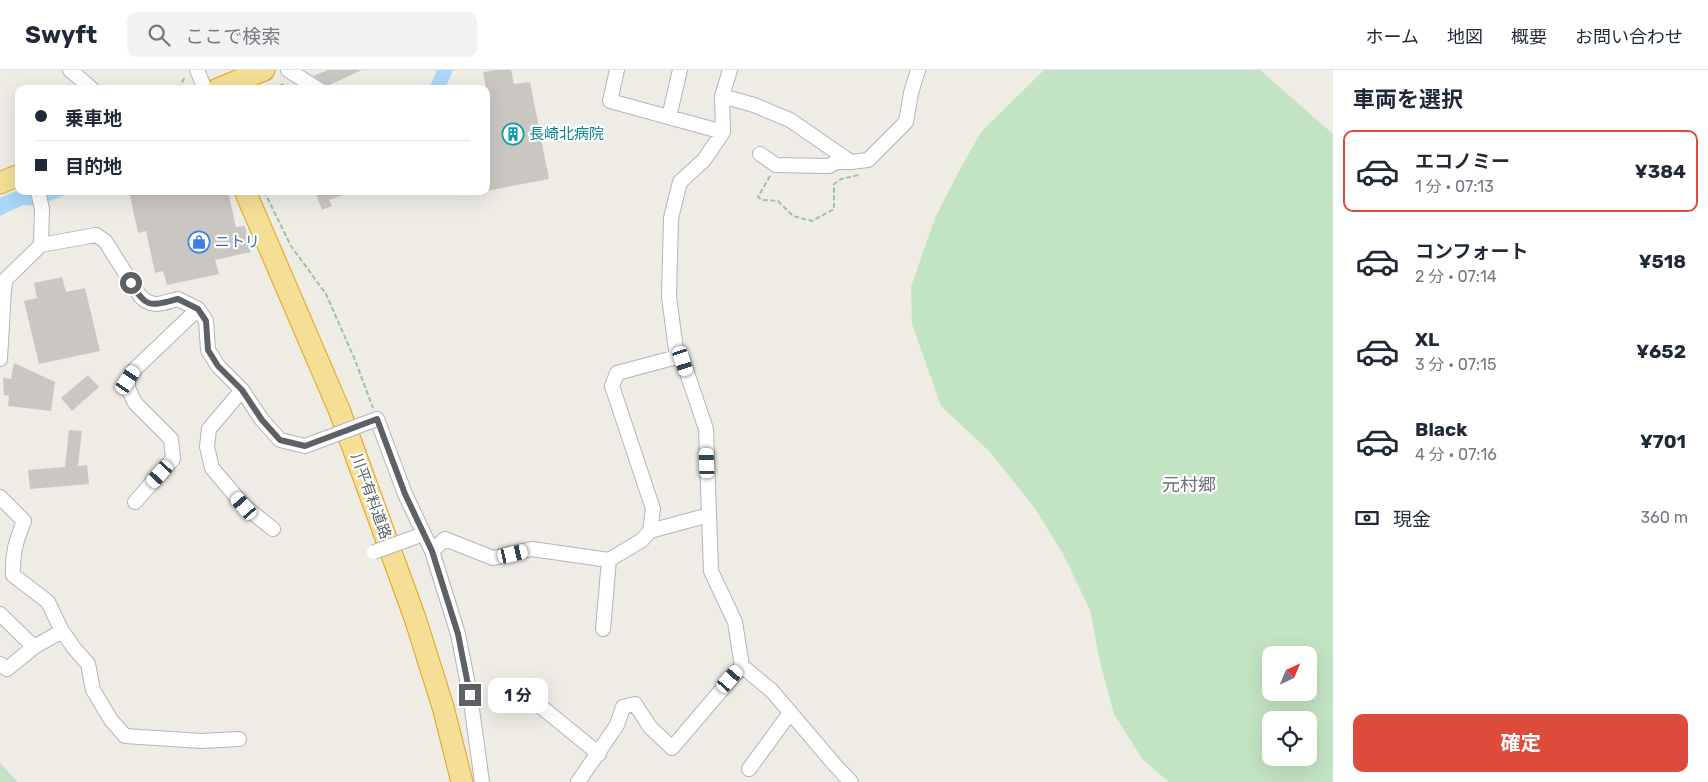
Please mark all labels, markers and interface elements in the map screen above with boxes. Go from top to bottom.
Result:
search box [127,12,477,57]
text: Swyft [25,21,97,49]
icon: search [145,21,173,49]
text: ここで検索 [185,25,280,48]
text: ホーム [1366,26,1419,48]
text: 地図 [1447,26,1483,48]
text: 概要 [1511,26,1547,48]
text: お問い合わせ [1575,26,1683,48]
text: 車両を選択 [1353,86,1463,113]
text: 乗車地 [65,107,122,130]
building icon: 長崎北病院 [501,122,525,146]
place label: 長崎北病院 [529,125,604,143]
icon: car [1355,149,1400,194]
text: エコノミー [1415,150,1510,173]
text: 目的地 [65,155,122,178]
text: ¥384 [1635,160,1686,183]
text: 1 分 · 07:13 [1415,177,1494,196]
shop icon: ニトリ [187,230,211,254]
place label: ニトリ [215,233,260,251]
icon: car [1355,239,1400,284]
text: コンフォート [1415,240,1528,263]
text: ¥518 [1638,250,1686,273]
text: 2 分 · 07:14 [1415,267,1497,286]
route start [120,272,142,294]
text: XL [1415,328,1439,351]
icon: car [1355,329,1400,374]
text: ¥652 [1636,340,1686,363]
car [671,344,694,378]
text: 3 分 · 07:15 [1415,355,1496,374]
car [113,363,142,397]
text: Black [1415,418,1467,441]
icon: car [1355,419,1400,464]
text: ¥701 [1640,430,1686,453]
text: 4 分 · 07:16 [1415,445,1497,464]
car [698,448,715,478]
street label: 川平有料道路 [347,451,395,541]
car [144,458,175,490]
district label: 元村郷 [1162,474,1216,496]
car [228,490,259,522]
icon: cash [1353,504,1381,532]
text: 現金 [1393,508,1431,531]
text: 360 m [1640,508,1688,527]
car [496,543,529,565]
north arrow [1262,646,1318,701]
map controls [1262,646,1317,766]
car [714,663,745,695]
callout: 1 分 [488,678,548,712]
route end [459,684,481,706]
text: 1 分 [504,686,532,705]
button: locate [1262,711,1317,766]
button: 確定 [1353,714,1688,772]

